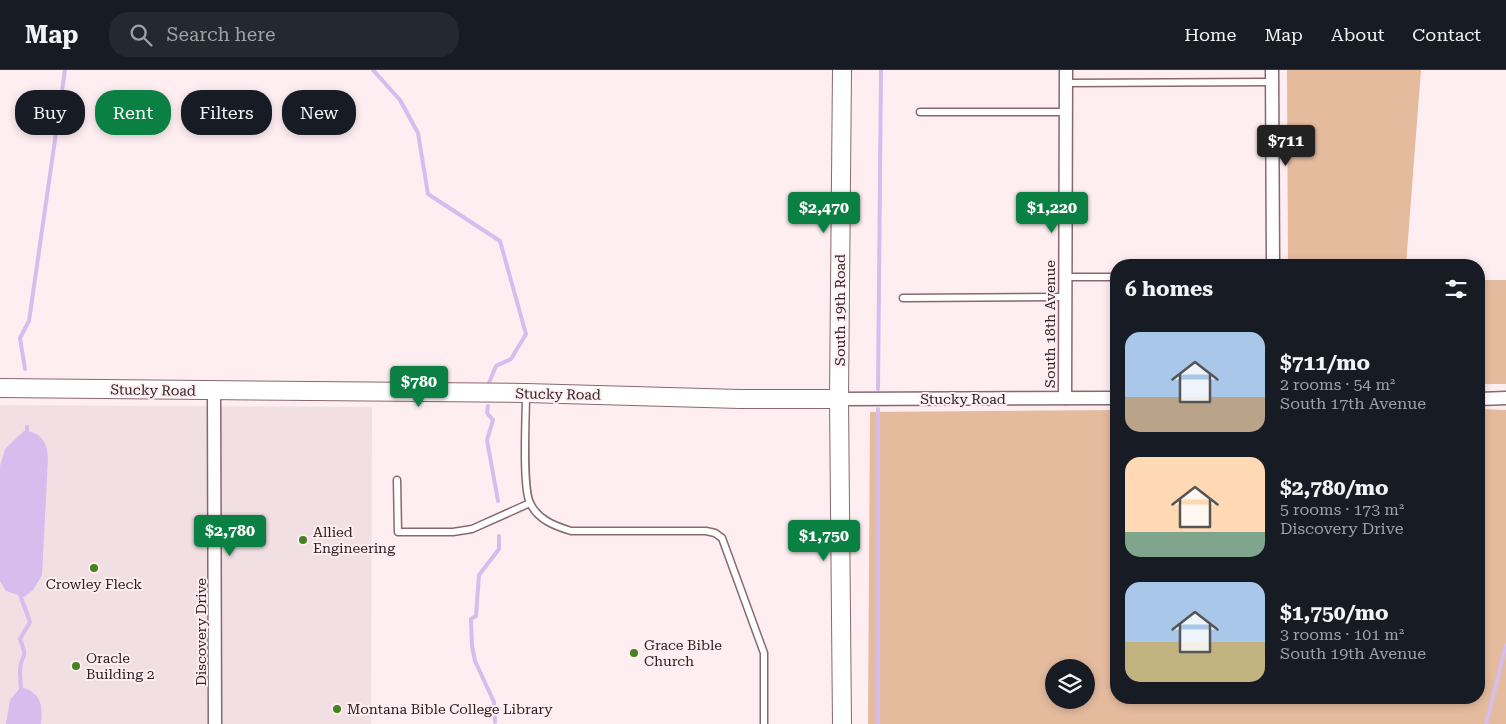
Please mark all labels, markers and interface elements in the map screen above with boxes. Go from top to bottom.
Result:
search box [109,12,459,57]
text: Map [25,21,79,49]
icon: search [127,21,155,49]
text: Search here [167,23,275,46]
text: Home [1184,24,1236,45]
text: Map [1264,24,1303,45]
text: About [1331,24,1384,45]
text: Contact [1412,24,1481,45]
chip: Buy [15,90,85,135]
chip: Rent [95,90,171,135]
chip: Filters [181,90,272,135]
chip: New [282,90,356,135]
pin: $711 [1256,124,1316,167]
text: $711 [1268,131,1304,150]
pin: $2,470 [783,191,865,234]
pin: $1,220 [1011,191,1093,234]
text: $2,470 [799,198,849,217]
text: $1,220 [1027,198,1077,217]
street label: South 19th Road [832,254,848,366]
street label: South 18th Avenue [1042,260,1058,388]
icon: filters [1442,275,1470,303]
text: 6 homes [1125,277,1213,301]
text: $711/mo [1280,351,1370,375]
icon: home [1165,352,1225,412]
pin: $780 [389,366,449,408]
text: $780 [401,372,437,391]
text: 2 rooms · 54 m² [1280,375,1395,394]
street label: Stucky Road [110,381,196,399]
street label: Stucky Road [515,385,601,403]
street label: Stucky Road [920,391,1006,407]
text: South 17th Avenue [1280,394,1426,413]
text: $2,780/mo [1280,476,1389,500]
icon: home [1165,477,1225,537]
text: 5 rooms · 173 m² [1280,500,1404,519]
pin: $2,780 [189,514,271,557]
text: Discovery Drive [1280,519,1403,538]
pin: $1,750 [783,520,865,562]
text: $2,780 [205,521,255,540]
place label: Allied Engineering [313,524,395,556]
text: $1,750 [799,526,849,545]
marker: Allied Engineering [297,534,309,546]
marker: Crowley Fleck [88,562,100,574]
place label: Crowley Fleck [46,576,142,592]
street label: Discovery Drive [193,578,209,686]
text: $1,750/mo [1280,601,1389,625]
icon: home [1165,602,1225,662]
text: 3 rooms · 101 m² [1280,625,1404,644]
place label: Grace Bible Church [644,637,722,669]
text: South 19th Avenue [1280,644,1426,663]
marker: Grace Bible Church [628,647,640,659]
place label: Oracle Building 2 [86,650,155,682]
map controls [1045,659,1095,709]
button: layers [1045,659,1095,709]
marker: Oracle Building 2 [70,660,82,672]
place label: Montana Bible College Library [347,701,553,717]
marker: Montana Bible College Library [331,703,343,715]

